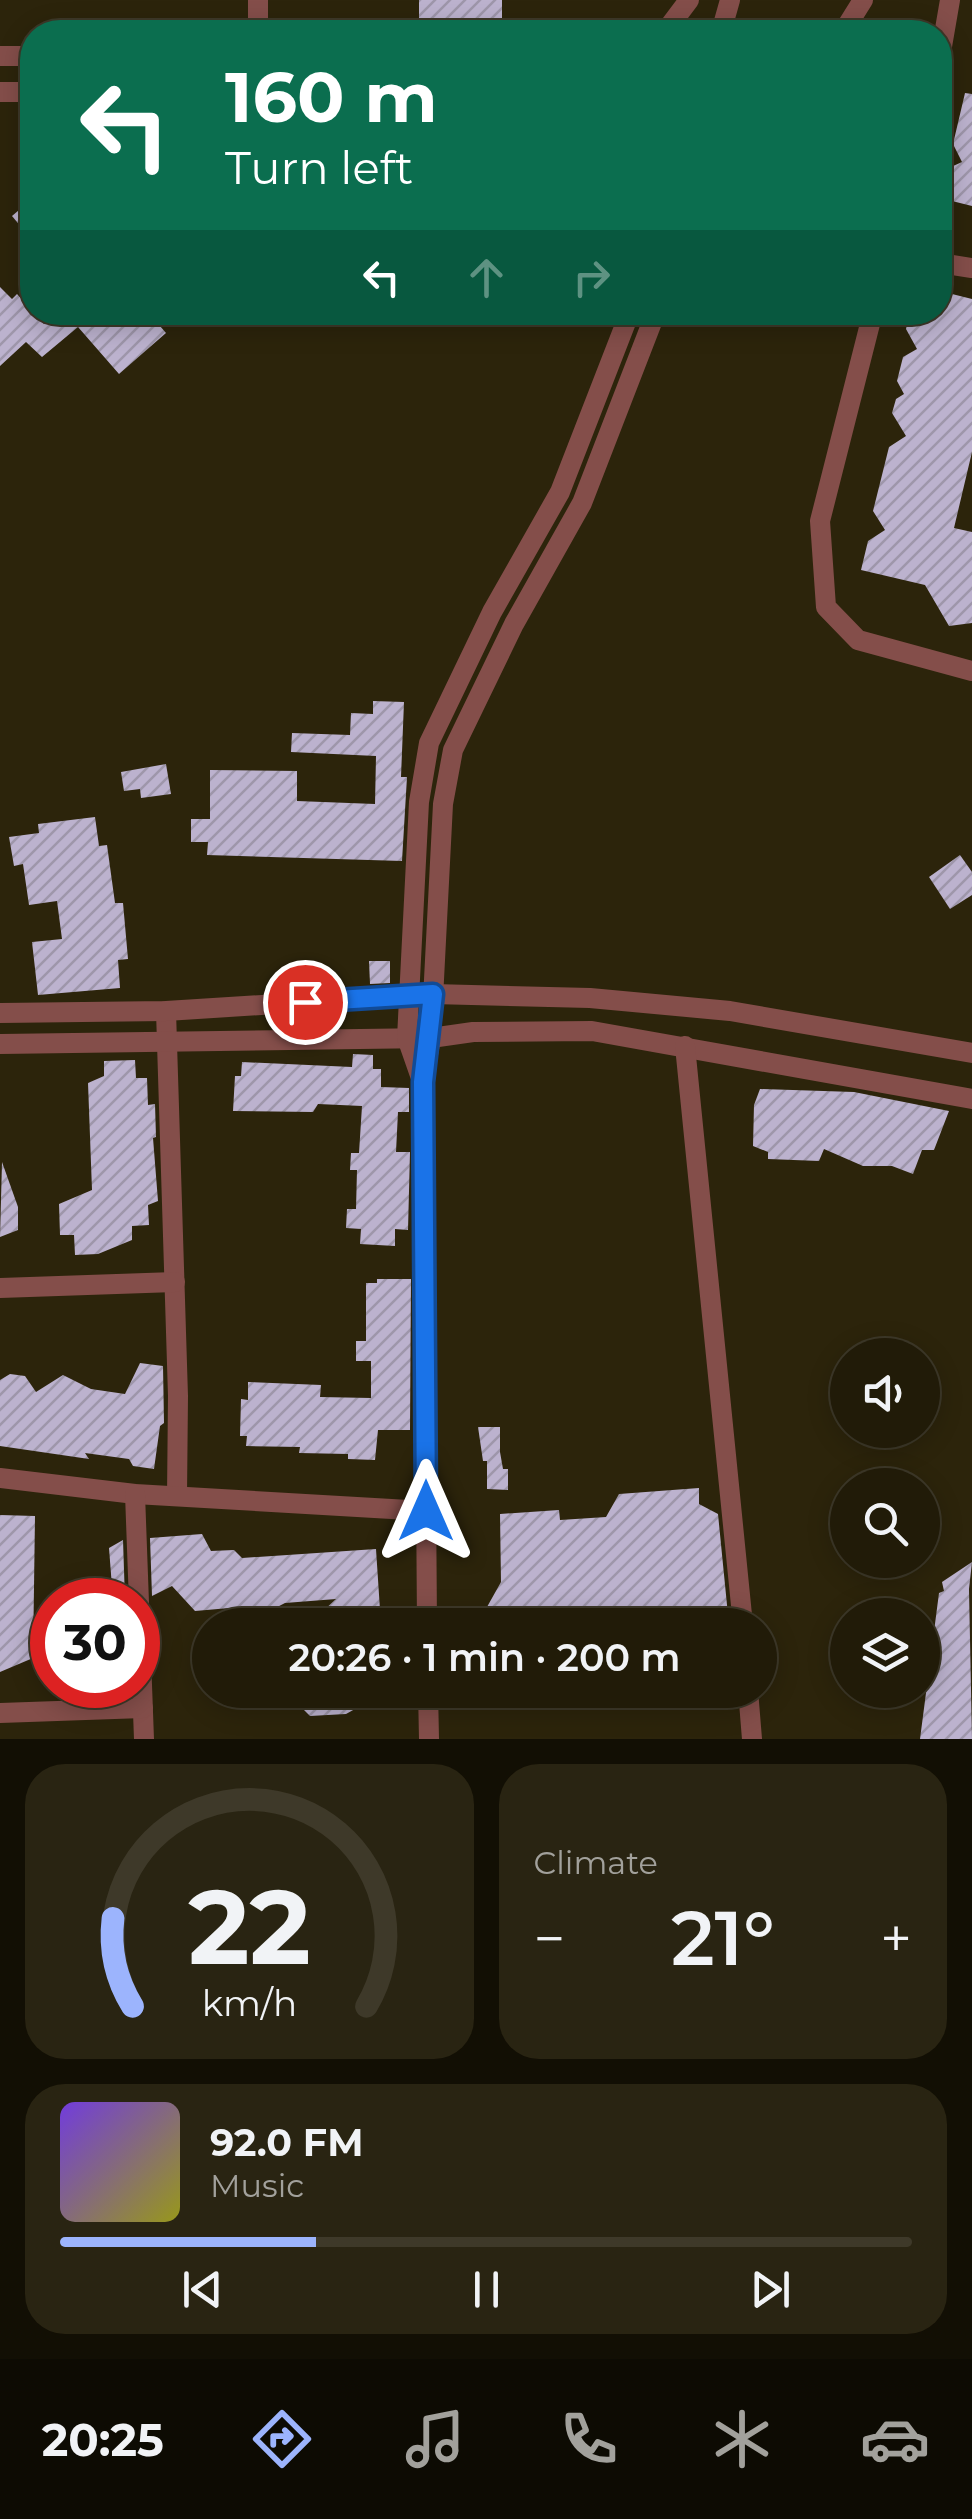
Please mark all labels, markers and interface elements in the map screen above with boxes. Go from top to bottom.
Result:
text: 160 m [225,54,438,140]
icon: left [60,60,190,190]
text: Turn left [225,140,413,195]
icon: left [354,250,409,305]
icon: ahead [459,250,514,305]
icon: right [564,250,619,305]
pin [263,960,348,1045]
icon: arrive [278,975,333,1030]
map controls [830,1338,940,1708]
button: sound [830,1338,940,1448]
position arrow [374,1459,478,1563]
button: search [830,1468,940,1578]
speed limit sign: 30 [30,1578,160,1708]
button: layers [830,1598,940,1708]
text: 20:26 · 1 min · 200 m [288,1634,681,1681]
text: Climate [534,1843,658,1882]
text: 22 [188,1863,311,1990]
text: 21° [671,1892,775,1984]
text: − [534,1905,565,1972]
text: + [880,1905,912,1972]
text: km/h [202,1981,297,2025]
text: 92.0 FM [210,2119,363,2166]
text: Music [210,2166,304,2205]
icon: previous [175,2262,230,2317]
icon: pause [459,2262,514,2317]
icon: next [743,2262,798,2317]
icon: directions [247,2404,317,2474]
icon: music [400,2404,470,2474]
icon: phone [554,2404,624,2474]
icon: climate [707,2404,777,2474]
icon: car [860,2404,930,2474]
text: 20:25 [42,2412,164,2467]

